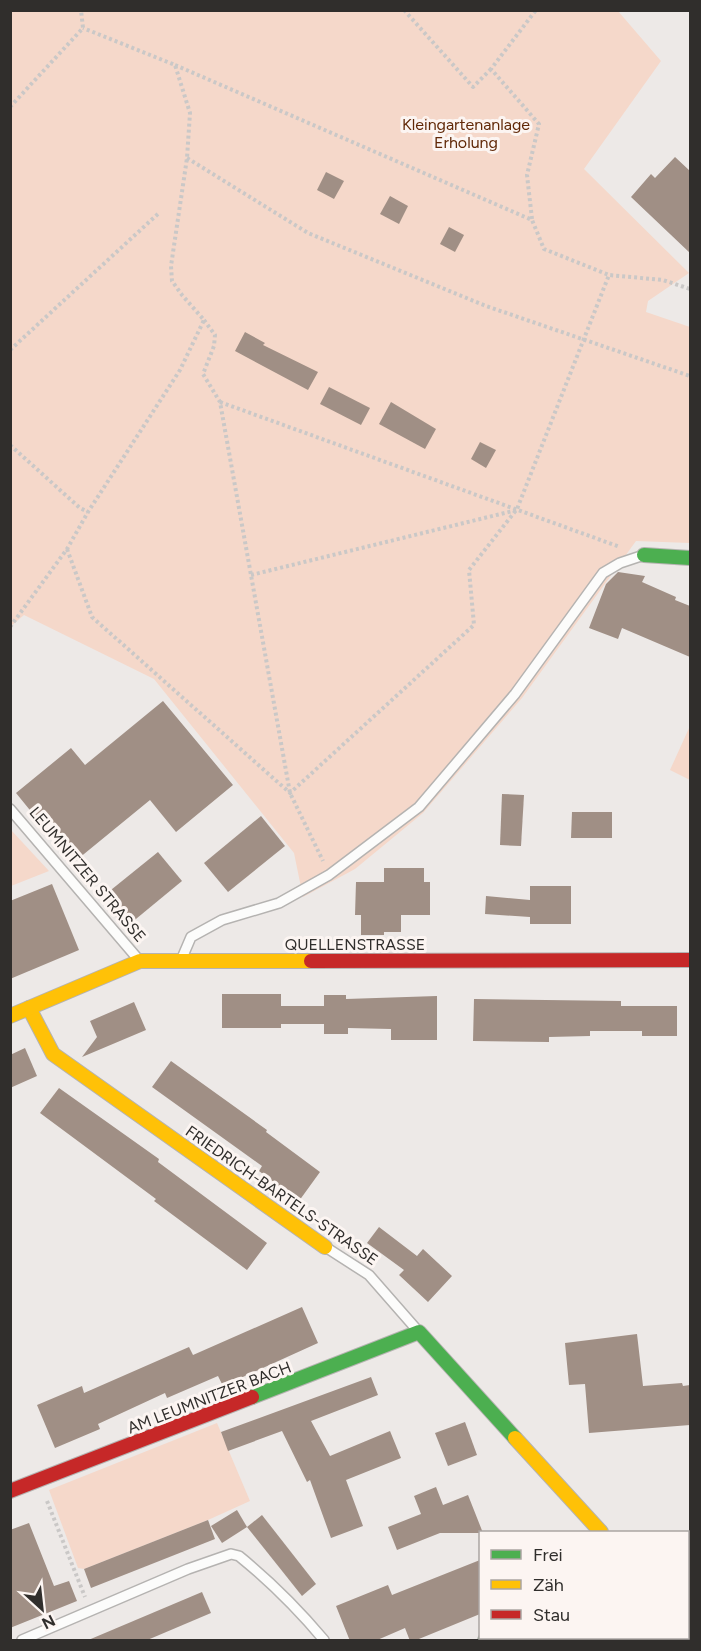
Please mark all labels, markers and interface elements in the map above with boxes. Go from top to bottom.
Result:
park label: Kleingartenanlage Erholung [402,115,530,152]
street label: LEUMNITZER STRASSE [26,803,150,946]
street label: QUELLENSTRASSE [285,935,425,954]
street label: FRIEDRICH-BARTELS-STRASSE [182,1122,382,1269]
street label: AM LEUMNITZER BACH [125,1357,294,1438]
legend [479,1531,689,1639]
text: Frei [533,1544,563,1566]
text: Zäh [533,1574,564,1596]
north arrow [12,1579,72,1639]
text: Stau [533,1604,570,1626]
text: N [39,1611,58,1633]

